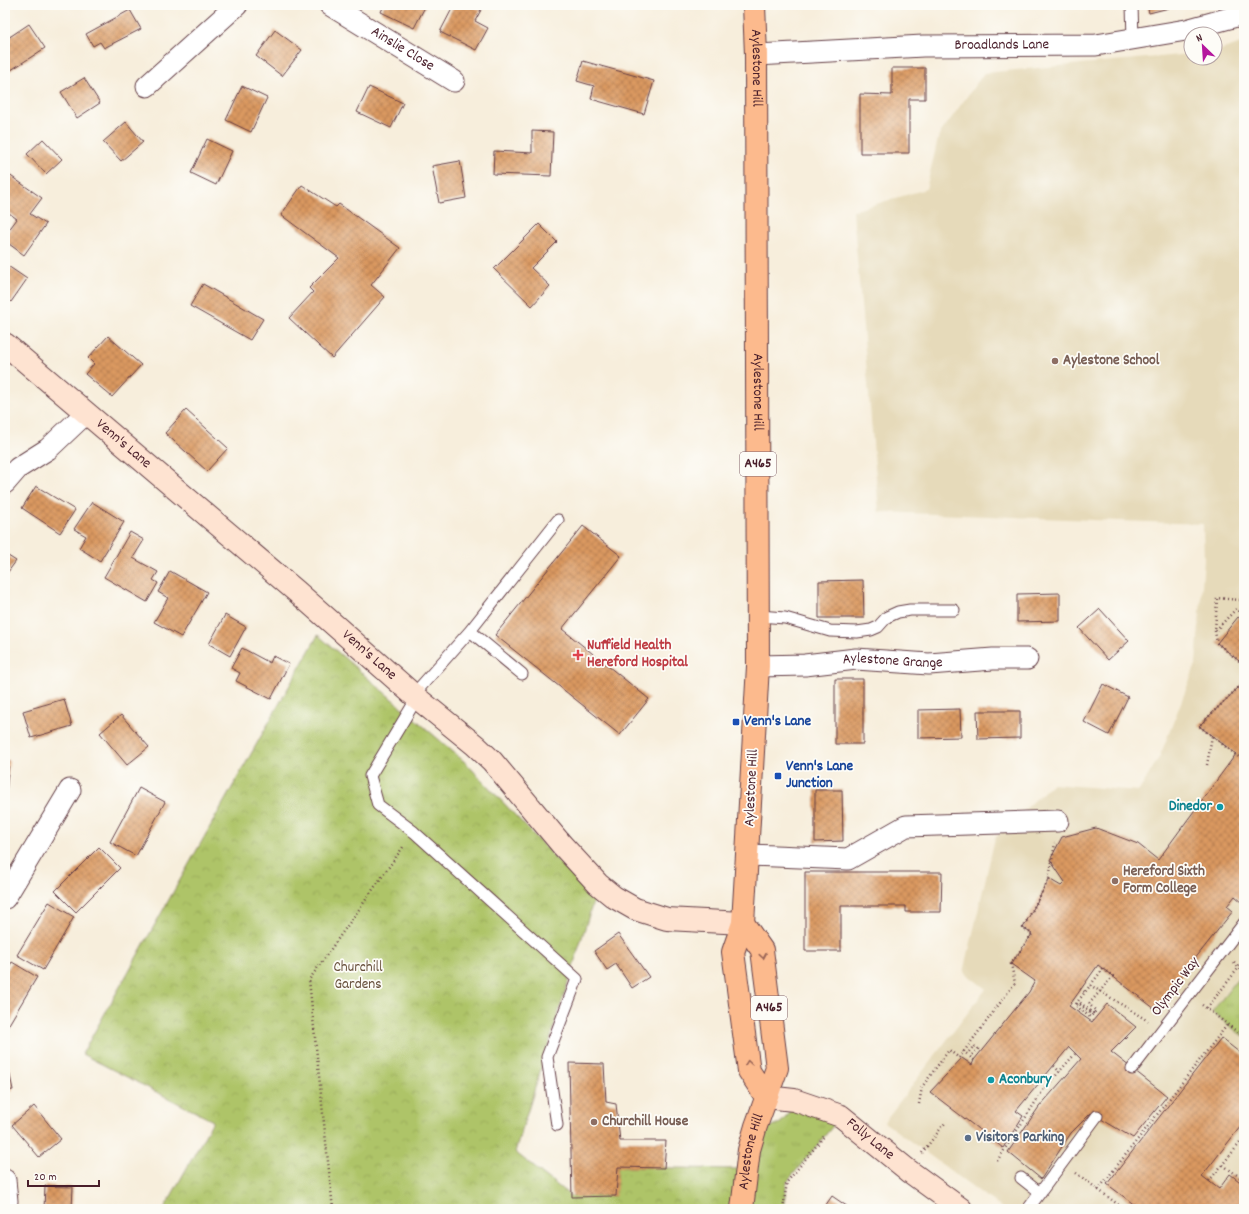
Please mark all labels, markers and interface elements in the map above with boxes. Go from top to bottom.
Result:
street label: Ainslie Close [366,21,439,78]
north arrow [1183,26,1223,66]
street label: Aylestone Hill [744,29,767,107]
text: N [1194,30,1206,47]
street label: Broadlands Lane [954,34,1050,57]
place label: Aylestone School [1063,350,1160,372]
street label: Aylestone Hill [746,353,768,431]
marker: Aylestone School [1050,356,1060,366]
street label: Venn's Lane [90,414,156,475]
road number: A465 [740,452,776,476]
street label: Venn's Lane [336,625,402,686]
place label: Nuffield Health Hereford Hospital [587,635,688,674]
street label: Aylestone Grange [841,648,944,675]
marker: Nuffield Health Hereford Hospital [572,649,584,661]
place label: Venn's Lane [744,711,811,733]
marker: Venn's Lane [731,717,741,727]
street label: Aylestone Hill [739,748,765,827]
place label: Venn's Lane Junction [786,756,853,795]
marker: Venn's Lane Junction [773,771,783,781]
place label: Dinedor [1169,796,1212,818]
marker: Dinedor [1215,802,1225,812]
place label: Hereford Sixth Form College [1123,861,1205,900]
marker: Hereford Sixth Form College [1110,876,1120,886]
street label: Olympic Way [1146,952,1206,1021]
one-way arrow [758,953,767,959]
park label: Churchill Gardens [333,957,383,996]
road number: A465 [751,996,787,1020]
one-way arrow [744,1060,753,1067]
place label: Aconbury [999,1069,1052,1091]
marker: Aconbury [986,1075,996,1085]
street label: Aylestone Hill [733,1110,771,1191]
place label: Churchill House [602,1111,689,1133]
street label: Folly Lane [841,1113,899,1166]
marker: Churchill House [589,1117,599,1127]
place label: Visitors Parking [976,1127,1065,1149]
marker: Visitors Parking [963,1133,973,1143]
scale bar [28,1162,99,1188]
text: 20 m [34,1169,57,1186]

